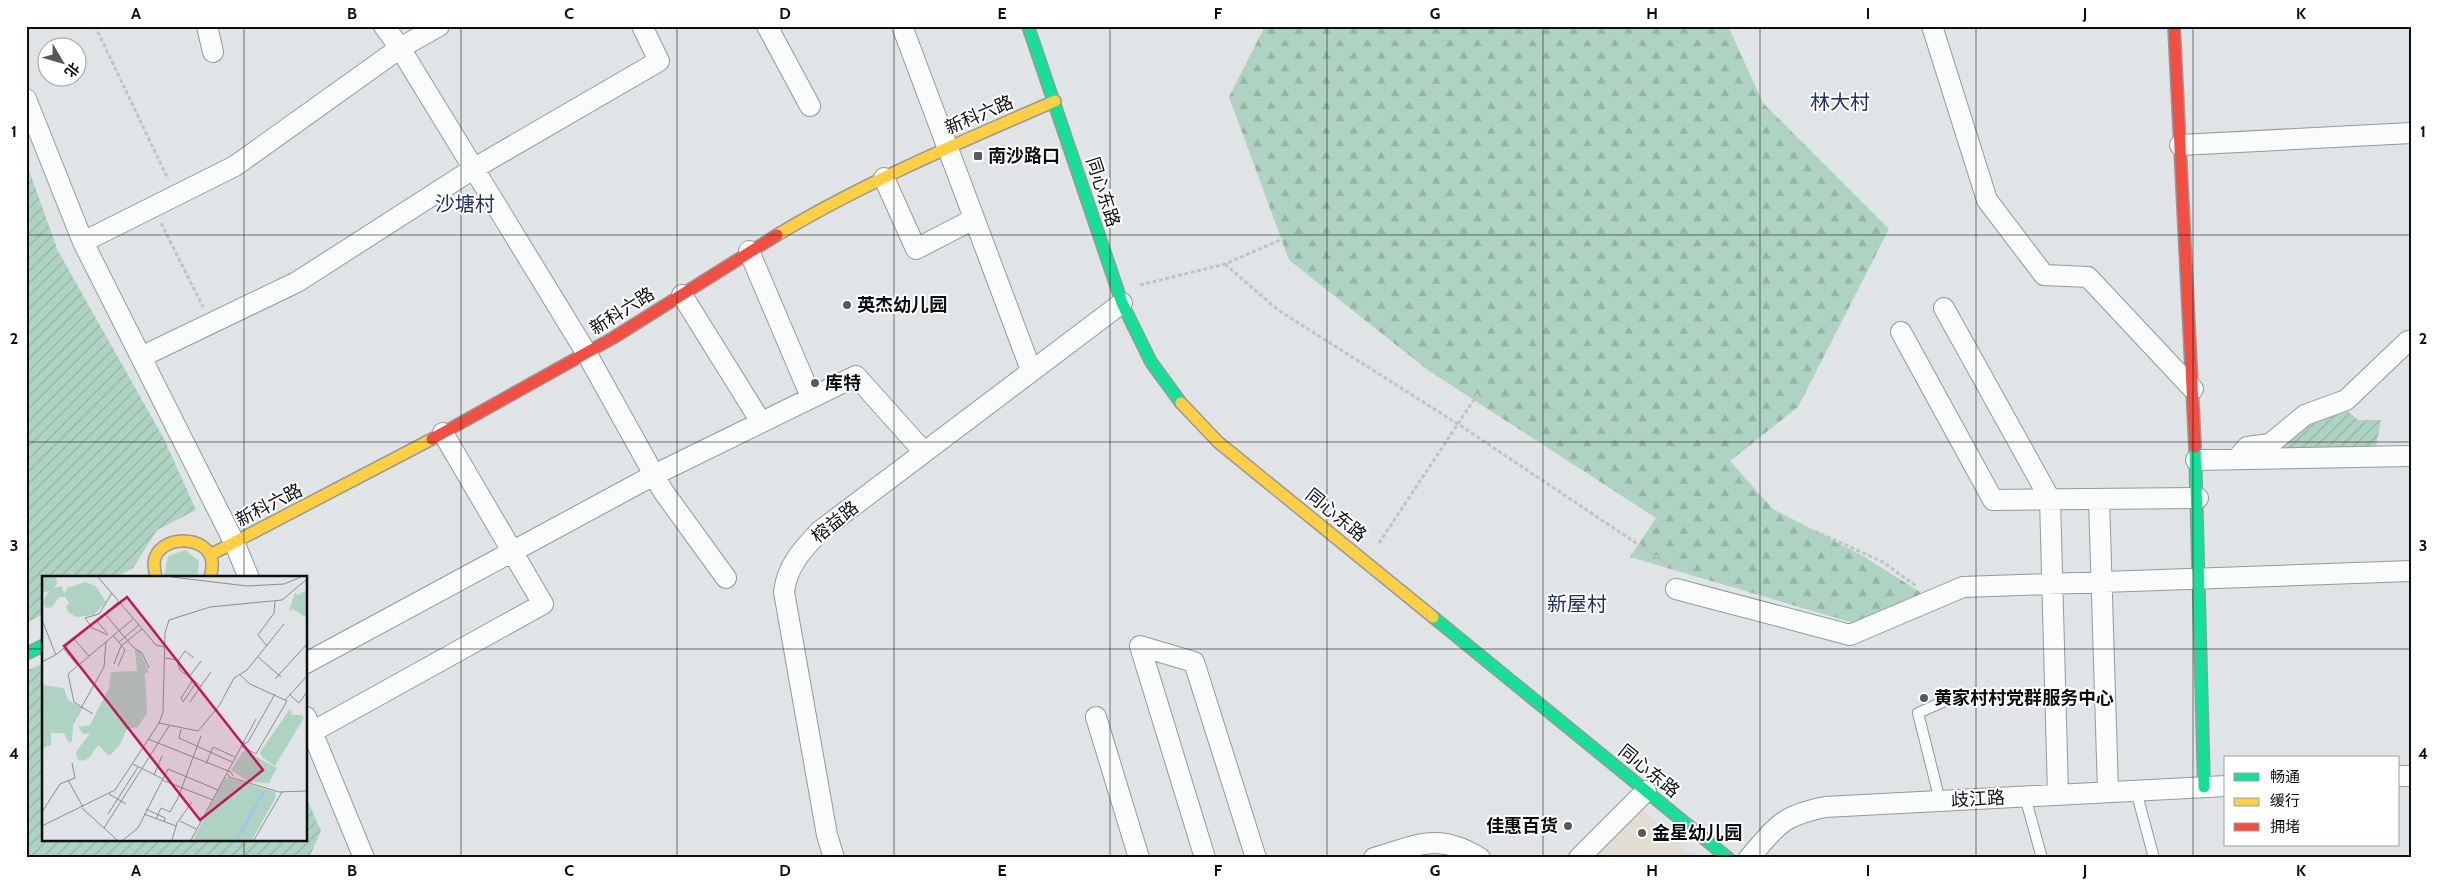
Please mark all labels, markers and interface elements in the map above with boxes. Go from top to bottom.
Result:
text: A [131,4,141,23]
text: B [347,4,357,23]
text: C [564,4,574,23]
text: D [779,4,791,23]
text: E [997,4,1007,23]
text: F [1214,4,1223,23]
text: G [1430,4,1440,23]
text: H [1646,4,1658,23]
text: I [1866,4,1870,23]
text: J [2082,4,2087,23]
text: K [2296,4,2306,23]
north arrow [38,38,88,88]
text: 北 [61,59,84,81]
district label: 林大村 [1810,90,1870,114]
street label: 新科六路 [942,91,1016,139]
text: 1 [11,122,17,141]
text: 1 [2420,122,2426,141]
place label: 南沙路口 [988,145,1060,167]
marker: 南沙路口 [972,150,984,162]
street label: 同心东路 [1081,154,1125,230]
district label: 沙塘村 [435,192,495,216]
street label: 新科六路 [586,283,658,339]
place label: 英杰幼儿园 [857,294,947,316]
marker: 英杰幼儿园 [841,299,853,311]
text: 2 [10,329,18,348]
text: 2 [2419,329,2427,348]
place label: 库特 [825,372,861,394]
marker: 库特 [809,377,821,389]
street label: 新科六路 [232,479,306,531]
street label: 同心东路 [1301,484,1371,546]
street label: 榕益路 [807,496,863,548]
text: 3 [10,536,18,555]
text: 3 [2419,536,2427,555]
inset map [42,576,308,842]
district label: 新屋村 [1547,592,1607,616]
place label: 黄家村村党群服务中心 [1934,687,2114,709]
marker: 黄家村村党群服务中心 [1918,692,1930,704]
street label: 同心东路 [1614,740,1684,802]
text: 4 [9,744,19,763]
text: 4 [2418,744,2428,763]
legend [2224,756,2400,846]
text: 畅通 [2270,768,2300,786]
street label: 歧江路 [1950,787,2006,811]
text: 缓行 [2270,792,2300,810]
place label: 佳惠百货 [1486,815,1558,837]
text: 拥堵 [2270,818,2300,836]
marker: 佳惠百货 [1562,820,1574,832]
place label: 金星幼儿园 [1652,822,1742,844]
marker: 金星幼儿园 [1636,827,1648,839]
text: A [131,861,141,880]
text: B [347,861,357,880]
text: C [564,861,574,880]
text: D [779,861,791,880]
text: E [997,861,1007,880]
text: F [1214,861,1223,880]
text: G [1430,861,1440,880]
text: H [1646,861,1658,880]
text: I [1866,861,1870,880]
text: J [2082,861,2087,880]
text: K [2296,861,2306,880]

